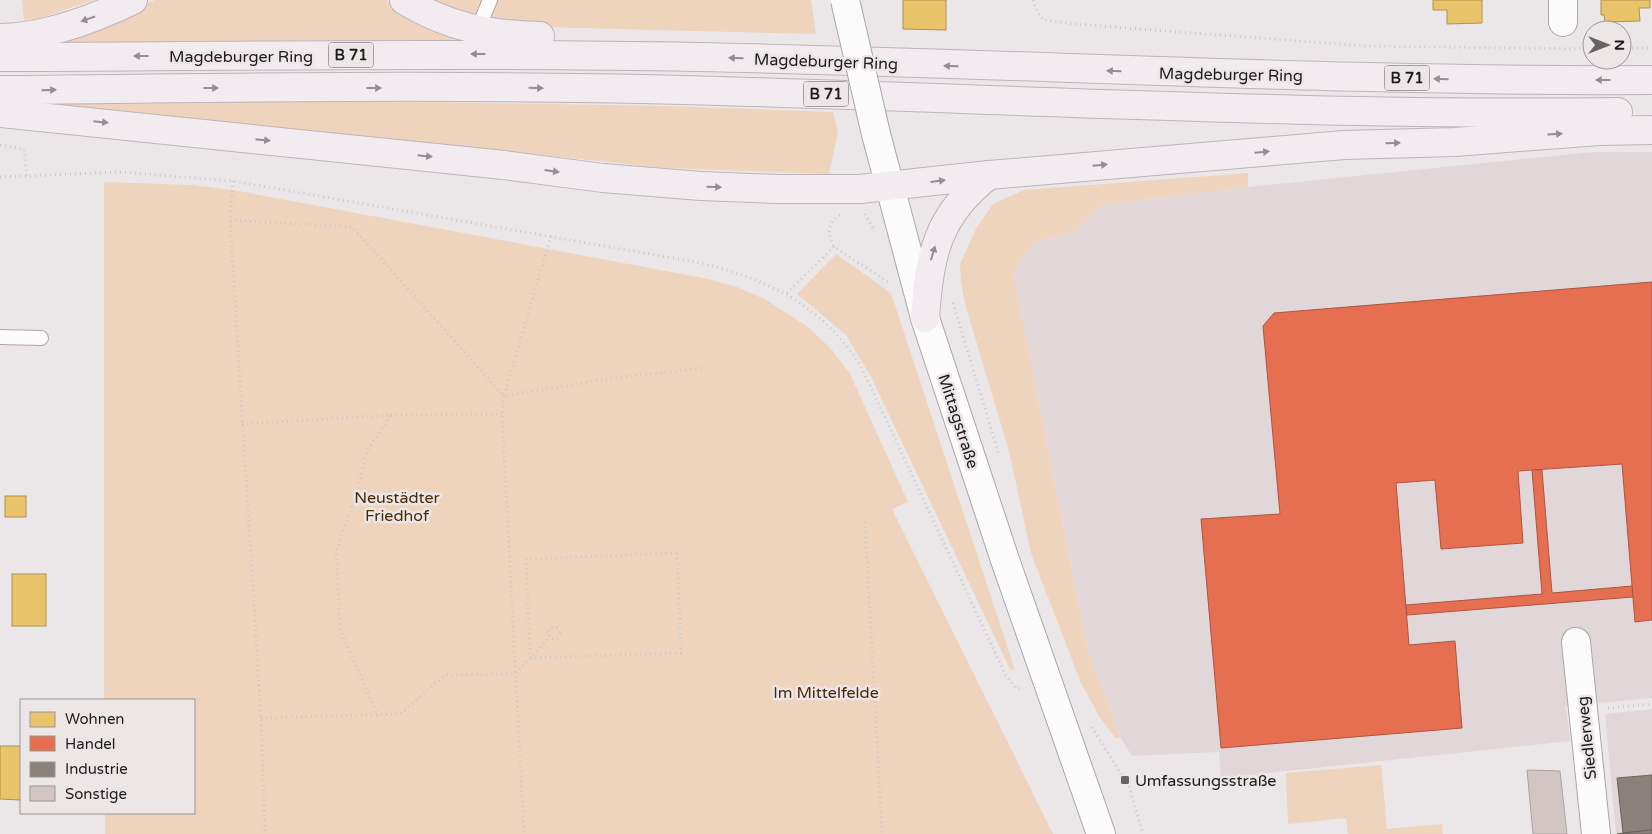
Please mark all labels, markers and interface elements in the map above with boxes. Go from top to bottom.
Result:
one-way arrow [81,15,96,23]
north arrow [1582,20,1632,70]
text: N [1611,39,1628,51]
road number: B 71 [328,42,374,68]
street label: Magdeburger Ring [169,47,313,67]
street label: Magdeburger Ring [754,49,898,75]
one-way arrow [470,50,486,58]
one-way arrow [132,53,148,61]
one-way arrow [728,54,744,62]
one-way arrow [943,61,959,69]
street label: Magdeburger Ring [1159,64,1303,86]
road number: B 71 [1384,66,1430,90]
one-way arrow [1105,67,1121,75]
one-way arrow [1433,75,1449,83]
one-way arrow [1595,76,1611,84]
road number: B 71 [804,82,848,106]
one-way arrow [203,84,219,92]
one-way arrow [366,84,382,92]
one-way arrow [528,84,544,92]
one-way arrow [41,85,57,93]
one-way arrow [94,118,110,126]
one-way arrow [1547,130,1563,138]
one-way arrow [255,136,271,144]
one-way arrow [1385,139,1401,147]
one-way arrow [1254,148,1270,156]
one-way arrow [417,153,433,161]
one-way arrow [1092,161,1108,169]
one-way arrow [544,167,560,175]
one-way arrow [930,177,946,185]
one-way arrow [706,183,722,191]
one-way arrow [930,245,938,260]
street label: Mittagstraße [933,372,983,471]
park label: Neustädter Friedhof [354,488,441,526]
park label: Im Mittelfelde [773,683,879,703]
street label: Siedlerweg [1573,695,1601,781]
legend [20,699,195,814]
text: Wohnen [65,710,125,728]
text: Handel [65,735,116,753]
text: Industrie [65,760,128,778]
place label: Umfassungsstraße [1135,771,1276,791]
marker: Umfassungsstraße [1119,774,1131,786]
text: Sonstige [65,785,127,803]

